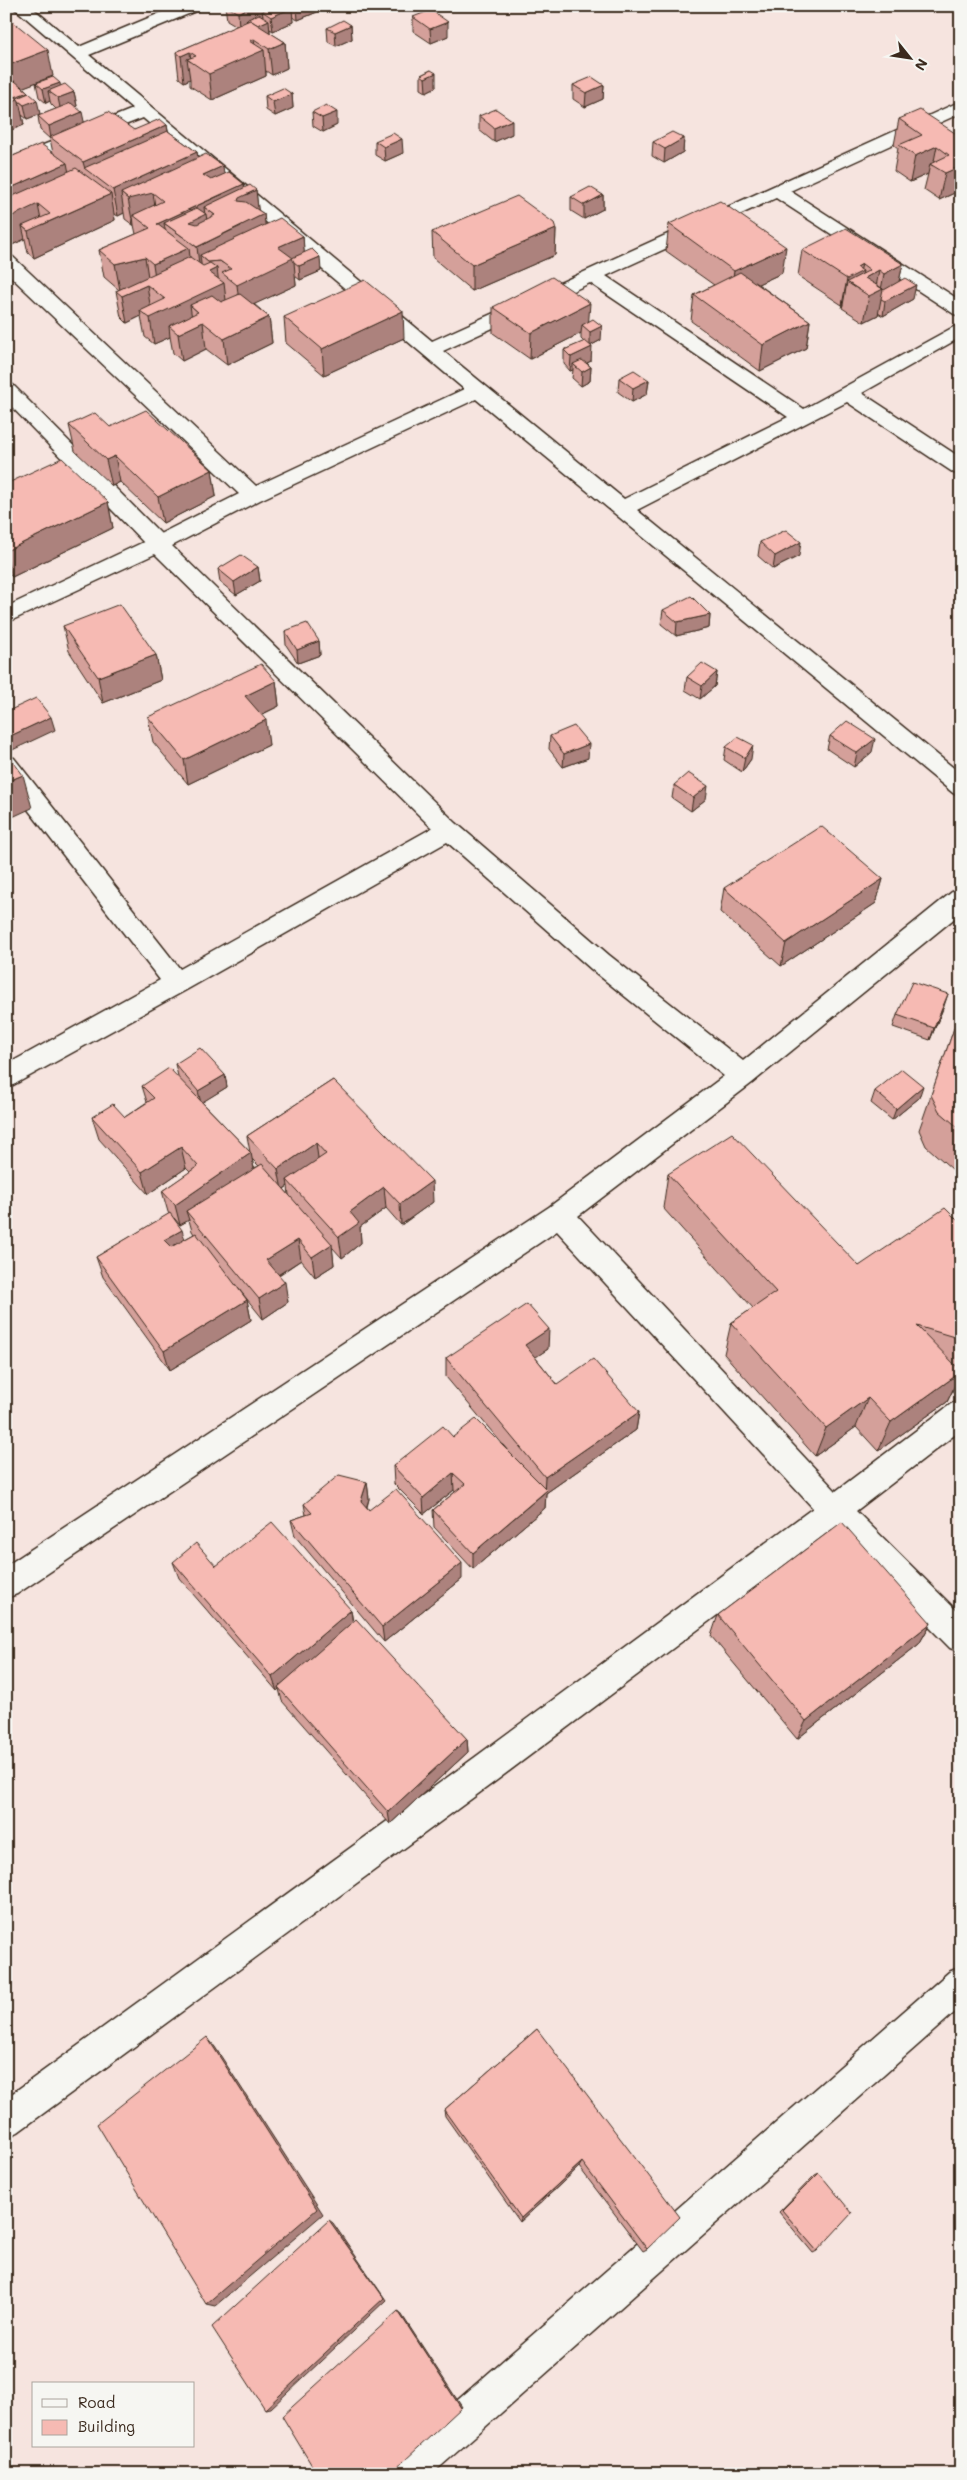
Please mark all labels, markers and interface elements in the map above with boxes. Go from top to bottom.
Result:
north arrow [884,32,934,82]
text: N [911,55,933,74]
legend [32,2382,195,2448]
text: Road [78,2392,115,2412]
text: Building [78,2416,135,2436]

